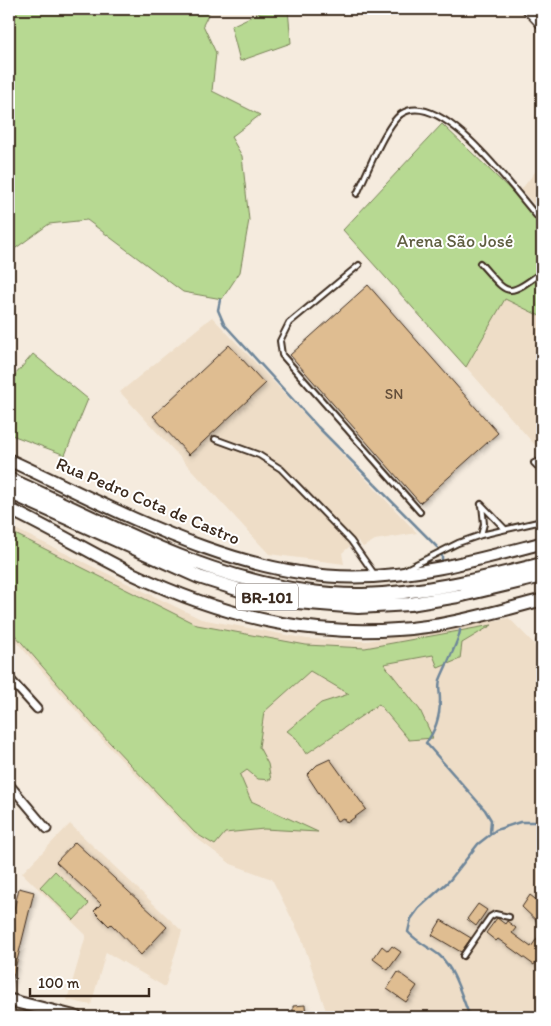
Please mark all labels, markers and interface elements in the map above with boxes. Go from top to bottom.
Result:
park label: Arena São José [397,230,513,252]
house number: SN [385,385,403,403]
street label: Rua Pedro Cota de Castro [53,452,243,550]
road number: BR-101 [236,584,298,610]
scale bar [30,966,149,998]
text: 100 m [38,974,80,992]

